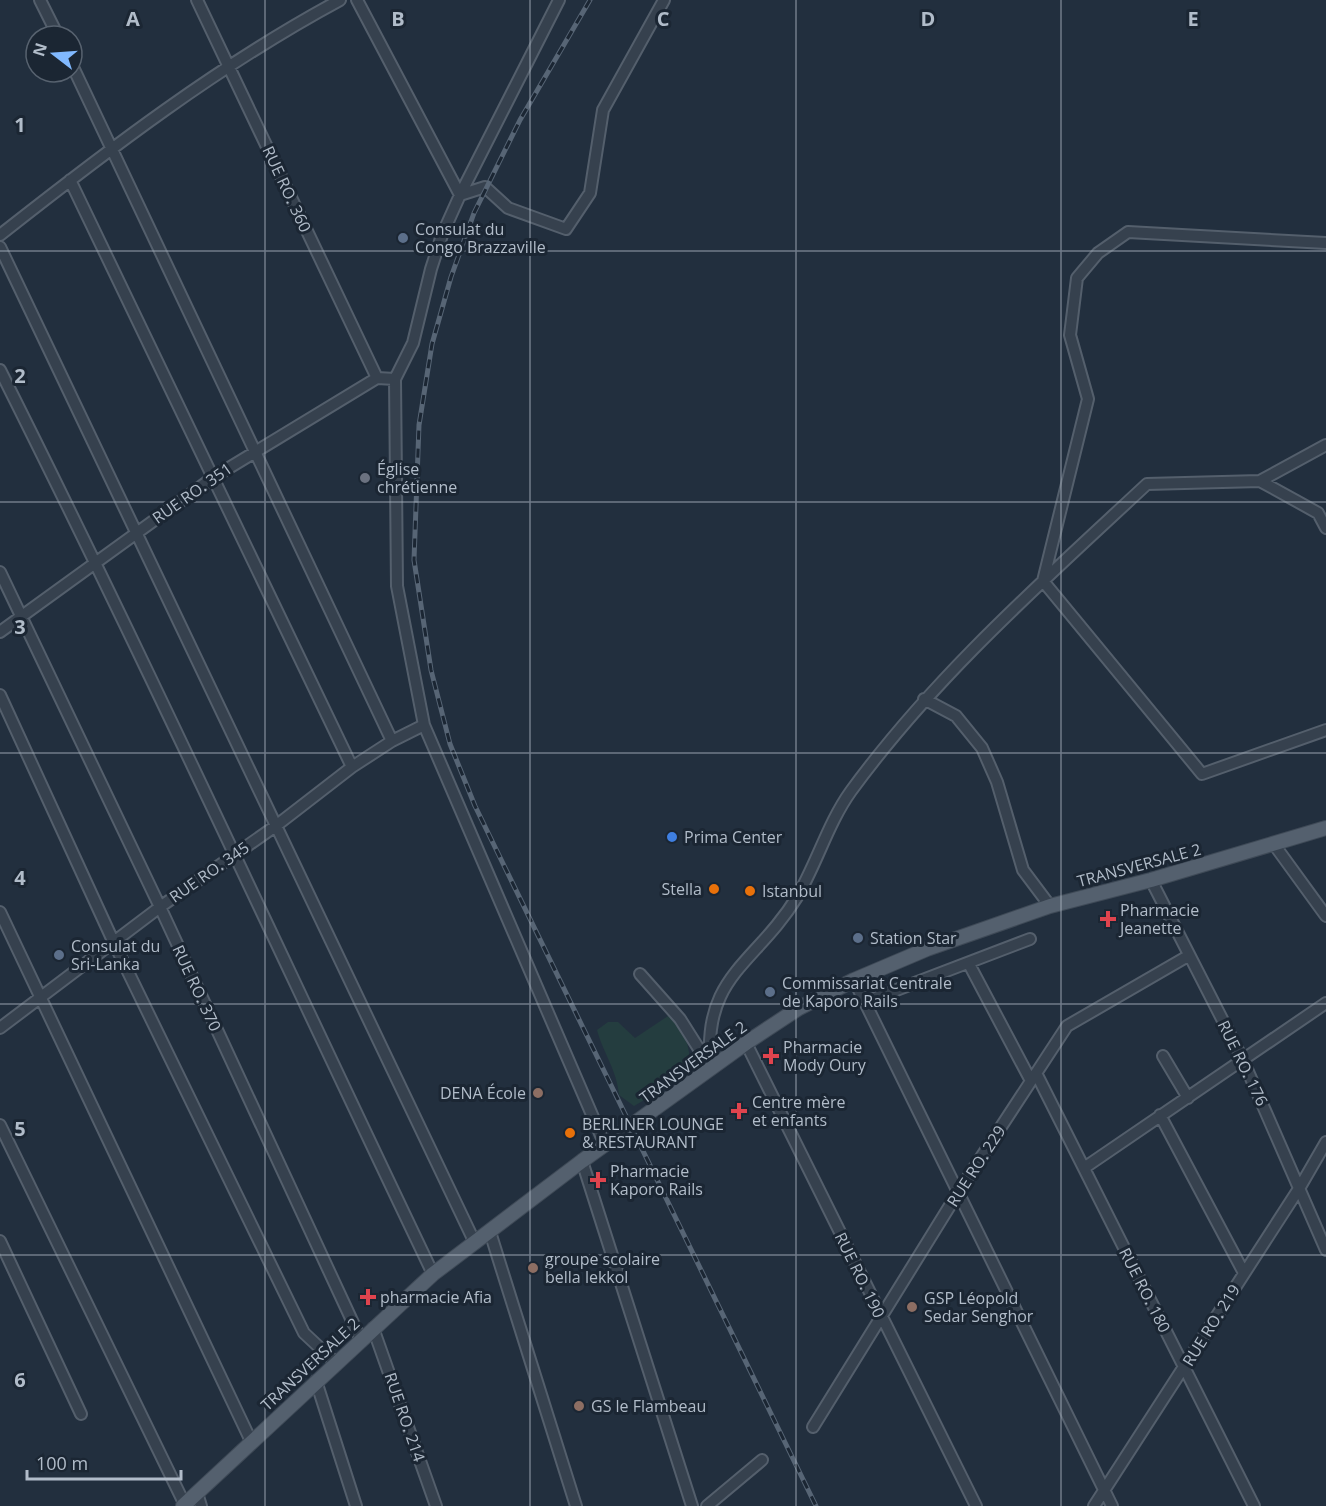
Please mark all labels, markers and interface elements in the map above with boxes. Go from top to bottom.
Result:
text: A [126,5,140,32]
text: B [391,5,405,32]
text: C [657,5,670,32]
text: D [921,5,935,32]
text: E [1187,5,1199,32]
north arrow [24,24,84,84]
text: N [27,40,52,59]
text: 1 [14,111,26,138]
street label: RUE RO. 360 [257,142,317,236]
place label: Consulat du Congo Brazzaville [415,218,546,258]
marker: Consulat du Congo Brazzaville [396,231,410,245]
text: 2 [14,362,26,389]
street label: RUE RO. 351 [148,457,236,529]
place label: Église chrétienne [377,458,457,498]
marker: Église chrétienne [358,471,372,485]
text: 3 [14,613,26,640]
place label: Prima Center [684,826,783,848]
marker: Prima Center [665,830,679,844]
street label: RUE RO. 345 [165,836,253,908]
street label: TRANSVERSALE 2 [1075,838,1203,892]
text: 4 [14,864,26,891]
place label: Stella [662,878,702,900]
place label: Istanbul [762,880,822,902]
marker: Stella [707,882,721,896]
marker: Istanbul [743,884,757,898]
place label: Pharmacie Jeanette [1118,899,1199,939]
marker: Pharmacie Jeanette [1101,912,1115,926]
place label: Station Star [870,927,957,949]
marker: Station Star [851,931,865,945]
place label: Consulat du Sri-Lanka [71,935,160,975]
street label: RUE RO. 370 [167,941,227,1035]
marker: Consulat du Sri-Lanka [52,948,66,962]
place label: Commissariat Centrale de Kaporo Rails [782,972,952,1012]
marker: Commissariat Centrale de Kaporo Rails [763,985,777,999]
street label: TRANSVERSALE 2 [635,1016,751,1108]
street label: RUE RO. 176 [1213,1017,1273,1109]
place label: Pharmacie Mody Oury [783,1036,867,1076]
marker: Pharmacie Mody Oury [764,1049,778,1063]
place label: DENA École [440,1082,526,1104]
marker: DENA École [531,1086,545,1100]
place label: Centre mère et enfants [752,1091,846,1131]
marker: Centre mère et enfants [730,1102,748,1120]
place label: BERLINER LOUNGE & RESTAURANT [582,1113,724,1153]
text: 5 [14,1115,26,1142]
street label: RUE RO. 229 [942,1121,1010,1211]
marker: BERLINER LOUNGE & RESTAURANT [563,1126,577,1140]
place label: Pharmacie Kaporo Rails [610,1160,703,1200]
marker: Pharmacie Kaporo Rails [591,1173,605,1187]
street label: RUE RO. 190 [830,1229,890,1321]
street label: RUE RO. 180 [1114,1244,1176,1336]
place label: groupe scolaire bella lekkol [545,1248,660,1288]
marker: groupe scolaire bella lekkol [526,1261,540,1275]
street label: RUE RO. 219 [1177,1280,1245,1370]
place label: pharmacie Afia [380,1286,492,1308]
place label: GSP Léopold Sedar Senghor [924,1287,1034,1327]
marker: pharmacie Afia [361,1290,375,1304]
marker: GSP Léopold Sedar Senghor [905,1300,919,1314]
street label: TRANSVERSALE 2 [256,1313,364,1415]
text: 6 [14,1366,26,1393]
street label: RUE RO. 214 [380,1370,430,1464]
place label: GS le Flambeau [591,1395,706,1417]
marker: GS le Flambeau [572,1399,586,1413]
scale bar [27,1443,182,1481]
text: 100 m [36,1451,88,1475]

